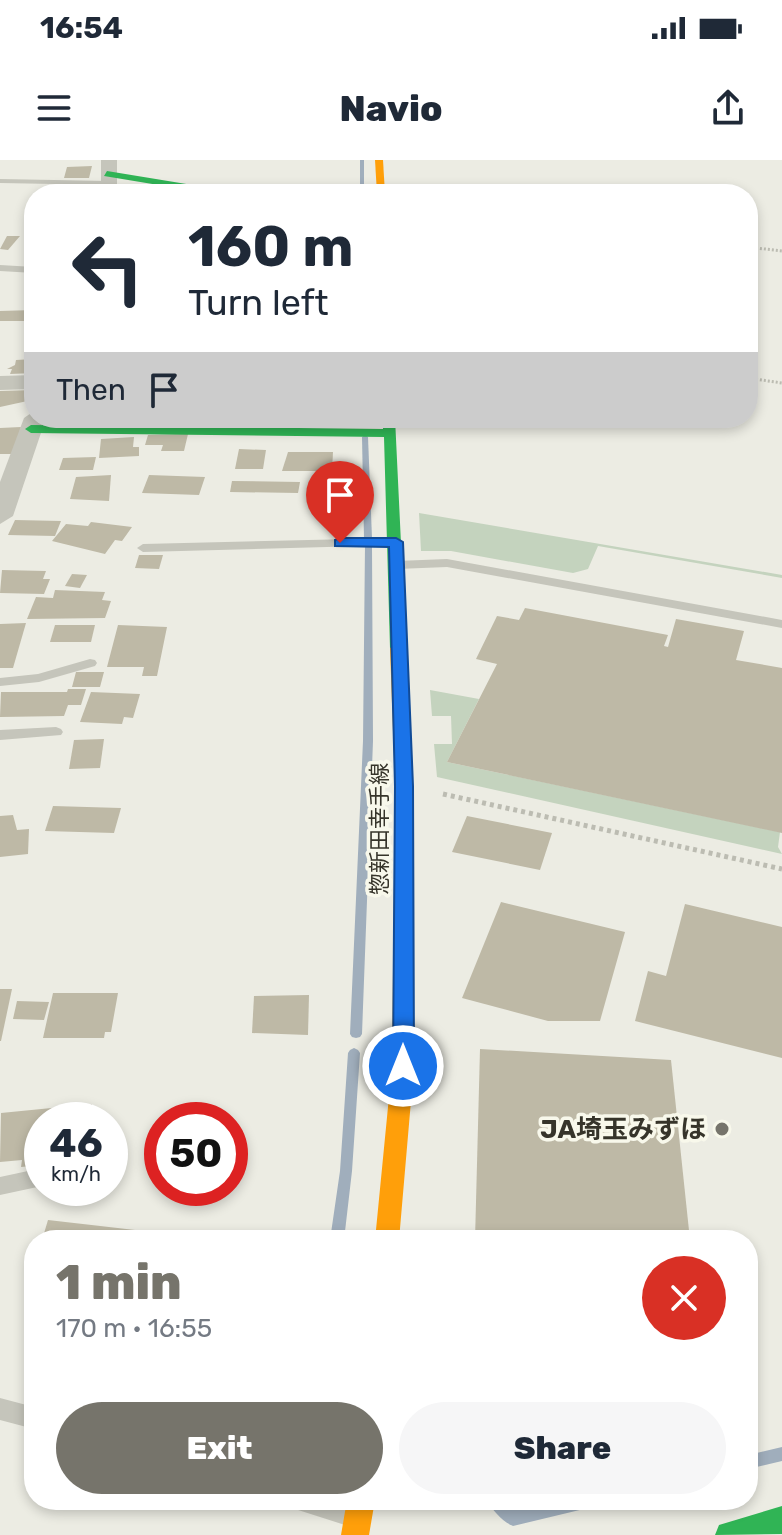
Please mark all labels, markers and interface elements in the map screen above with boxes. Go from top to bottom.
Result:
text: 16:54 [40,10,123,46]
icon: menu [32,86,76,130]
icon: share [706,86,750,130]
text: Navio [340,87,443,130]
text: 160 m [188,214,354,280]
icon: left [56,216,160,320]
text: Turn left [188,281,329,324]
icon: arrive [142,368,186,412]
text: Then [56,372,126,408]
pin [306,461,374,543]
icon: arrive [318,473,362,517]
street label: 惣新田幸手線 [366,763,393,895]
position arrow [361,1024,445,1108]
speed limit sign: 50 [144,1102,248,1206]
place label: JA埼玉みずほ [540,1114,706,1145]
text: 46 [49,1120,103,1167]
marker: JA埼玉みずほ [713,1120,731,1138]
text: km/h [51,1162,101,1186]
text: 1 min [56,1254,182,1311]
button: close [642,1256,726,1340]
text: 170 m · 16:55 [56,1313,212,1344]
button: Exit [56,1402,383,1494]
button: Share [399,1402,726,1494]

